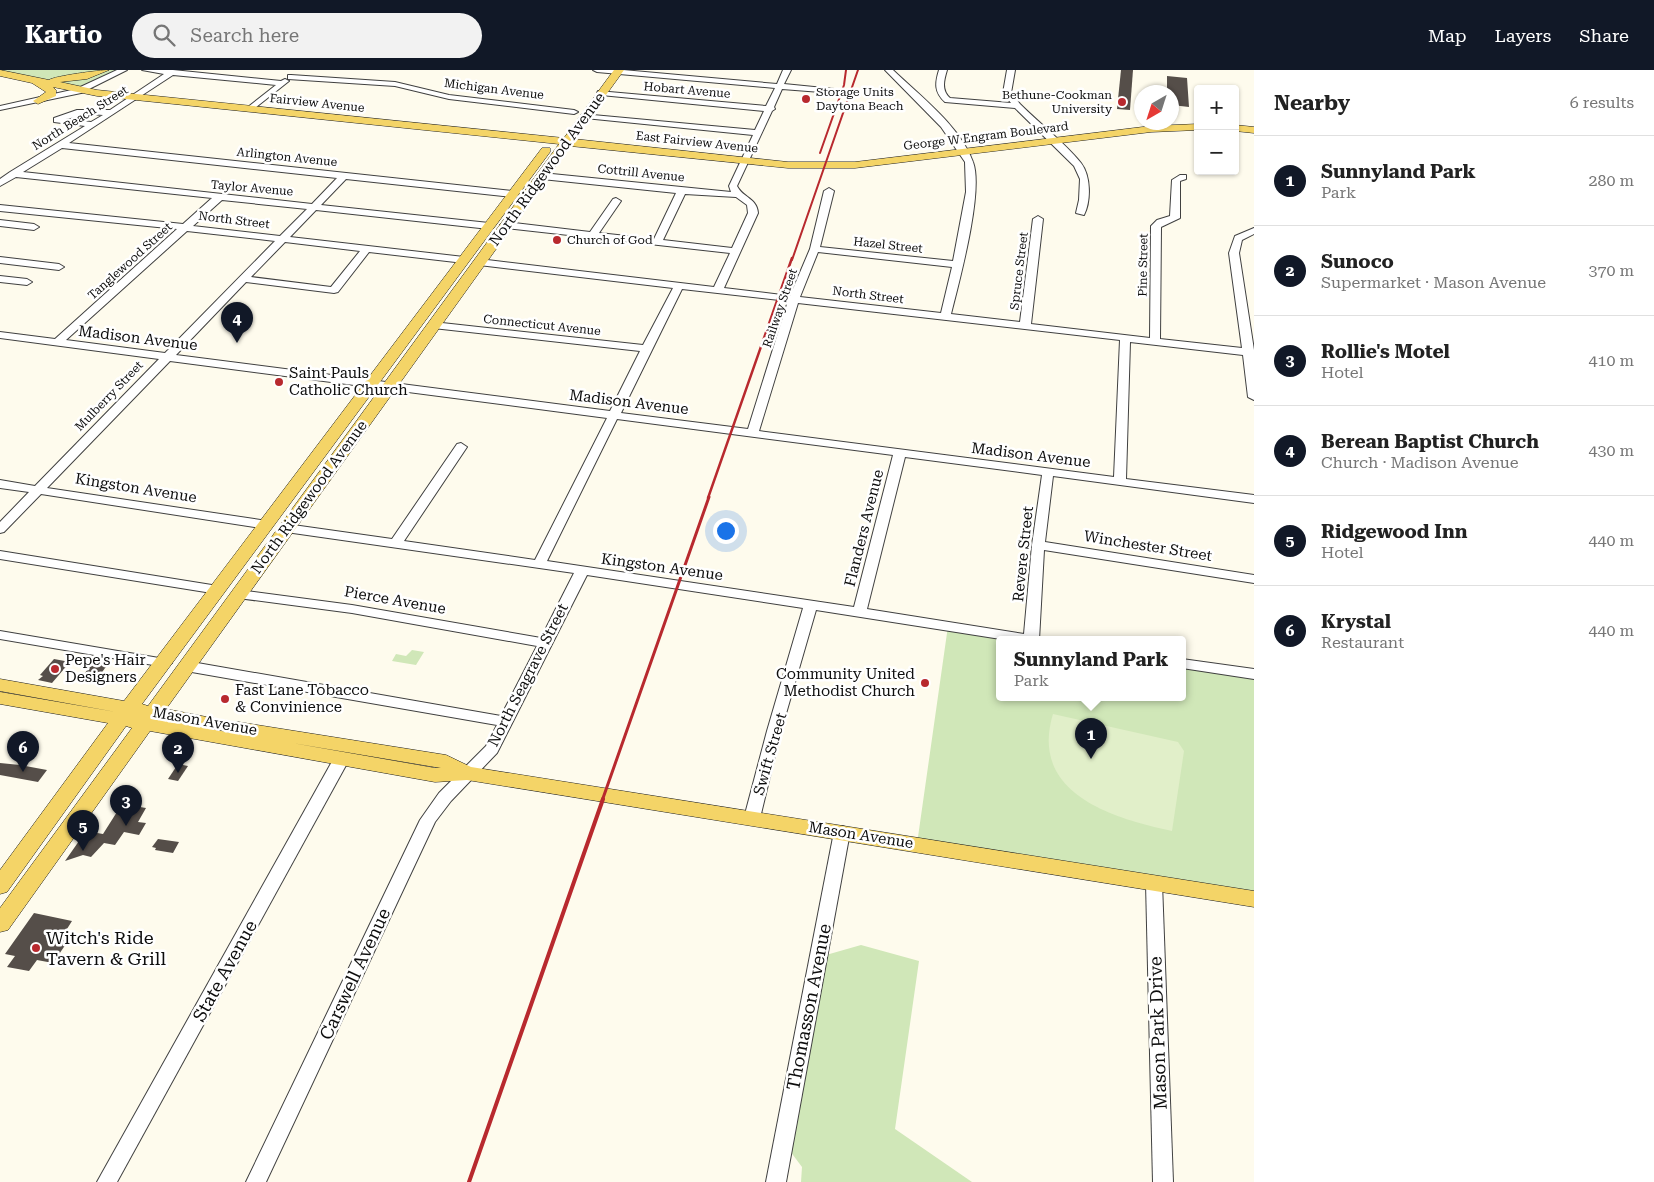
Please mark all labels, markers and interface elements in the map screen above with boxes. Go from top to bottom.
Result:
search box [132,13,482,58]
text: Kartio [25,21,102,49]
icon: search [150,21,178,49]
text: Search here [190,24,299,47]
text: Map [1428,25,1467,46]
text: Layers [1495,25,1551,46]
text: Share [1579,25,1629,46]
street label: Michigan Avenue [443,76,545,102]
street label: Hobart Avenue [643,79,731,101]
street label: North Beach Street [30,83,131,153]
place label: Storage Units Daytona Beach [816,85,904,113]
north arrow [1134,85,1179,130]
map controls [1194,85,1239,175]
button: + [1194,85,1239,130]
place label: Bethune-Cookman University [1002,88,1113,116]
street label: North Ridgewood Avenue [485,89,609,249]
street label: Fairview Avenue [269,91,366,115]
text: Nearby [1274,91,1350,115]
marker: Storage Units Daytona Beach [800,93,812,105]
text: 6 results [1570,93,1634,112]
marker: Bethune-Cookman University [1116,96,1128,108]
street label: George W Engram Boulevard [903,119,1070,153]
street label: East Fairview Avenue [635,129,759,155]
button: − [1194,130,1239,175]
street label: Arlington Avenue [236,145,338,169]
text: Sunnyland Park [1321,160,1476,183]
street label: Cottrill Avenue [597,161,686,185]
text: 1 [1286,171,1294,190]
text: 280 m [1588,171,1634,190]
street label: Taylor Avenue [210,177,294,199]
text: Park [1321,183,1356,202]
street label: North Street [198,209,271,231]
street label: Tanglewood Street [85,219,175,302]
street label: Spruce Street [1007,231,1031,311]
place label: Church of God [567,233,653,247]
street label: Pine Street [1135,233,1151,297]
marker: Church of God [551,234,563,246]
street label: Hazel Street [853,234,924,256]
text: Sunoco [1321,250,1394,273]
text: 2 [1286,261,1294,280]
text: 370 m [1588,261,1634,280]
street label: Railway Street [760,266,800,349]
text: Supermarket · Mason Avenue [1321,273,1546,292]
street label: North Street [832,284,905,306]
pin: 4 [221,302,253,343]
street label: Connecticut Avenue [483,312,602,338]
street label: Madison Avenue [77,322,199,354]
text: Rollie's Motel [1321,340,1450,363]
text: 3 [1286,351,1294,370]
text: 410 m [1588,351,1634,370]
street label: Mulberry Street [72,358,146,434]
text: Hotel [1321,363,1363,382]
place label: Saint Pauls Catholic Church [289,364,408,399]
marker: Saint Pauls Catholic Church [273,376,285,388]
street label: Madison Avenue [568,386,690,418]
street label: North Ridgewood Avenue [247,417,371,577]
text: Berean Baptist Church [1321,430,1539,453]
street label: Madison Avenue [970,439,1092,471]
text: 4 [1286,441,1294,460]
text: 430 m [1588,441,1634,460]
text: Church · Madison Avenue [1321,453,1519,472]
street label: Flanders Avenue [841,468,887,588]
street label: Kingston Avenue [74,470,198,506]
street label: Revere Street [1009,505,1037,603]
your location [713,518,739,544]
text: Ridgewood Inn [1321,520,1467,543]
street label: Winchester Street [1083,527,1214,565]
text: 5 [1286,531,1294,550]
text: 440 m [1588,531,1634,550]
text: Hotel [1321,543,1363,562]
street label: Kingston Avenue [600,550,724,584]
street label: Pierce Avenue [343,582,447,618]
street label: North Seagrave Street [484,600,572,750]
text: Krystal [1321,610,1391,633]
text: 6 [1286,621,1294,640]
text: 440 m [1588,621,1634,640]
text: Restaurant [1321,633,1404,652]
popup [996,636,1186,701]
text: Sunnyland Park [1014,648,1168,671]
place label: Pepe's Hair Designers [65,651,146,686]
marker: Pepe's Hair Designers [49,663,61,675]
place label: Community United Methodist Church [776,665,915,700]
text: Park [1014,671,1049,690]
marker: Community United Methodist Church [919,677,931,689]
place label: Fast Lane Tobacco & Convinience [235,681,369,716]
marker: Fast Lane Tobacco & Convinience [219,693,231,705]
street label: Mason Avenue [151,703,259,739]
street label: Swift Street [750,710,790,797]
pin: 1 [1075,718,1107,759]
pin: 6 [7,731,39,772]
pin: 2 [162,732,194,773]
pin: 3 [110,785,142,826]
pin: 5 [67,810,99,851]
street label: Mason Avenue [807,818,915,852]
street label: Carswell Avenue [315,904,394,1043]
street label: State Avenue [188,916,261,1025]
street label: Thomasson Avenue [782,922,835,1092]
place label: Witch's Ride Tavern & Grill [46,927,166,969]
marker: Witch's Ride Tavern & Grill [30,942,42,954]
street label: Mason Park Drive [1144,956,1171,1110]

